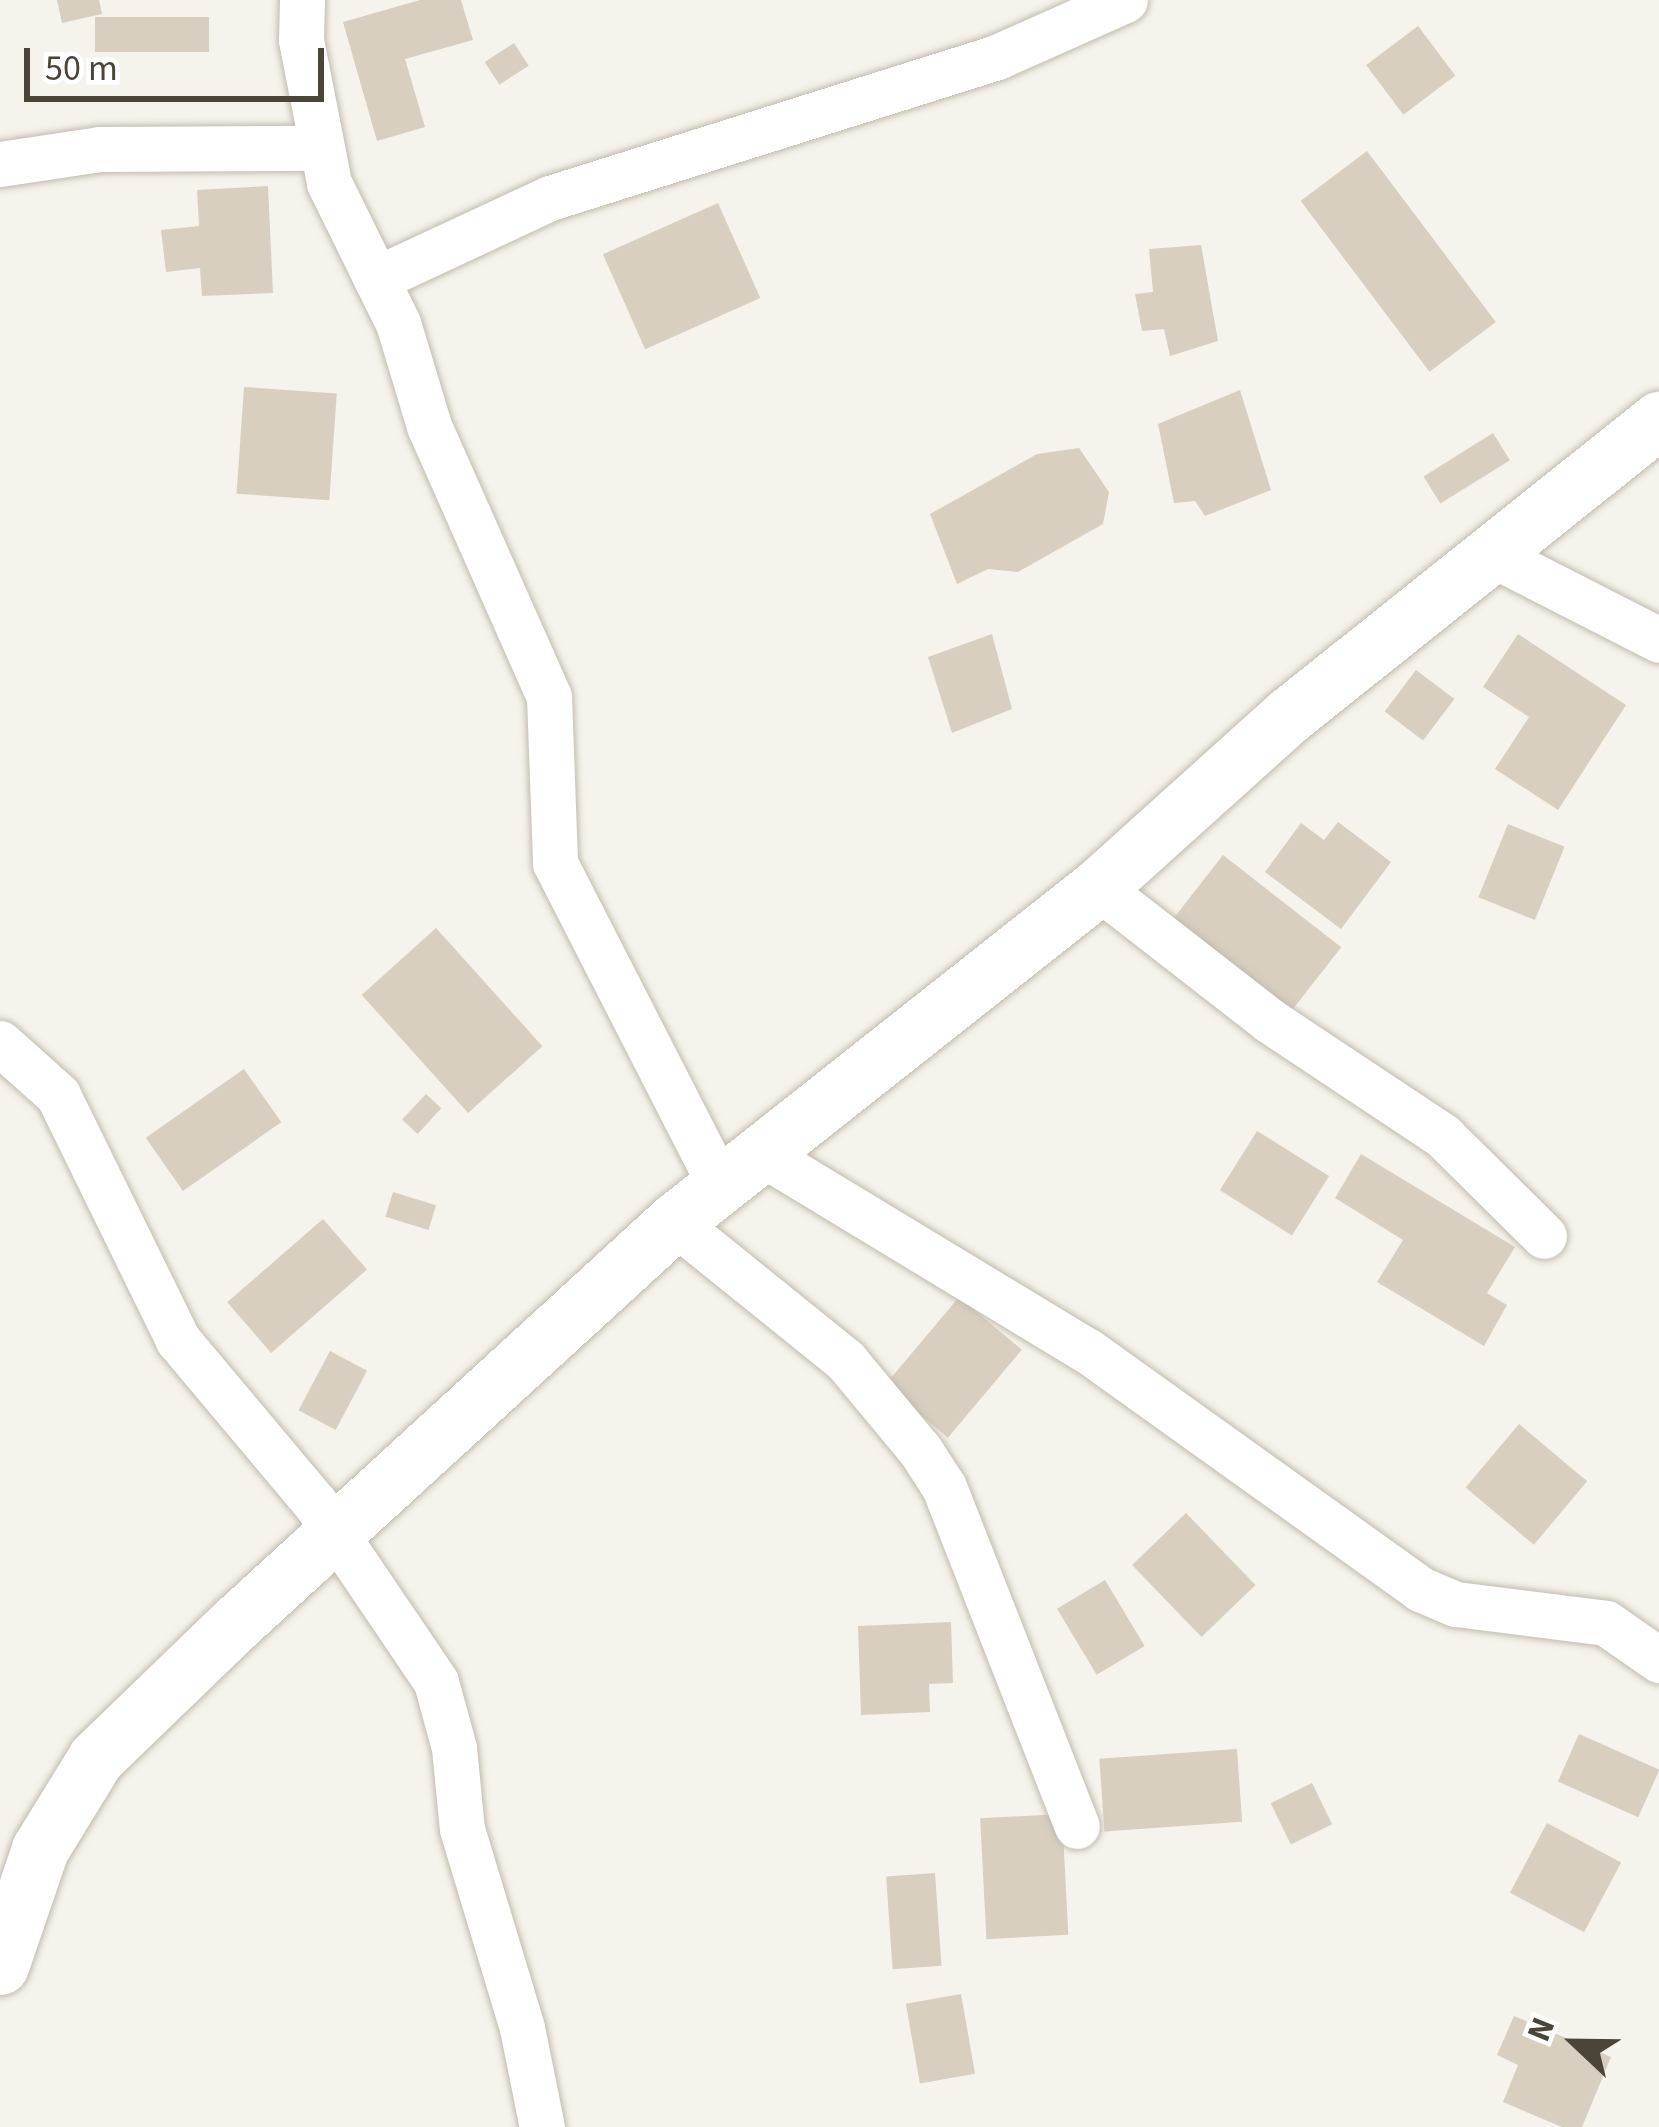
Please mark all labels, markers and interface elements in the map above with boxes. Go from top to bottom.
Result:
scale bar [30,24,330,98]
text: 50 m [45,43,118,94]
north arrow [1515,1983,1635,2103]
text: N [1515,2010,1567,2048]

